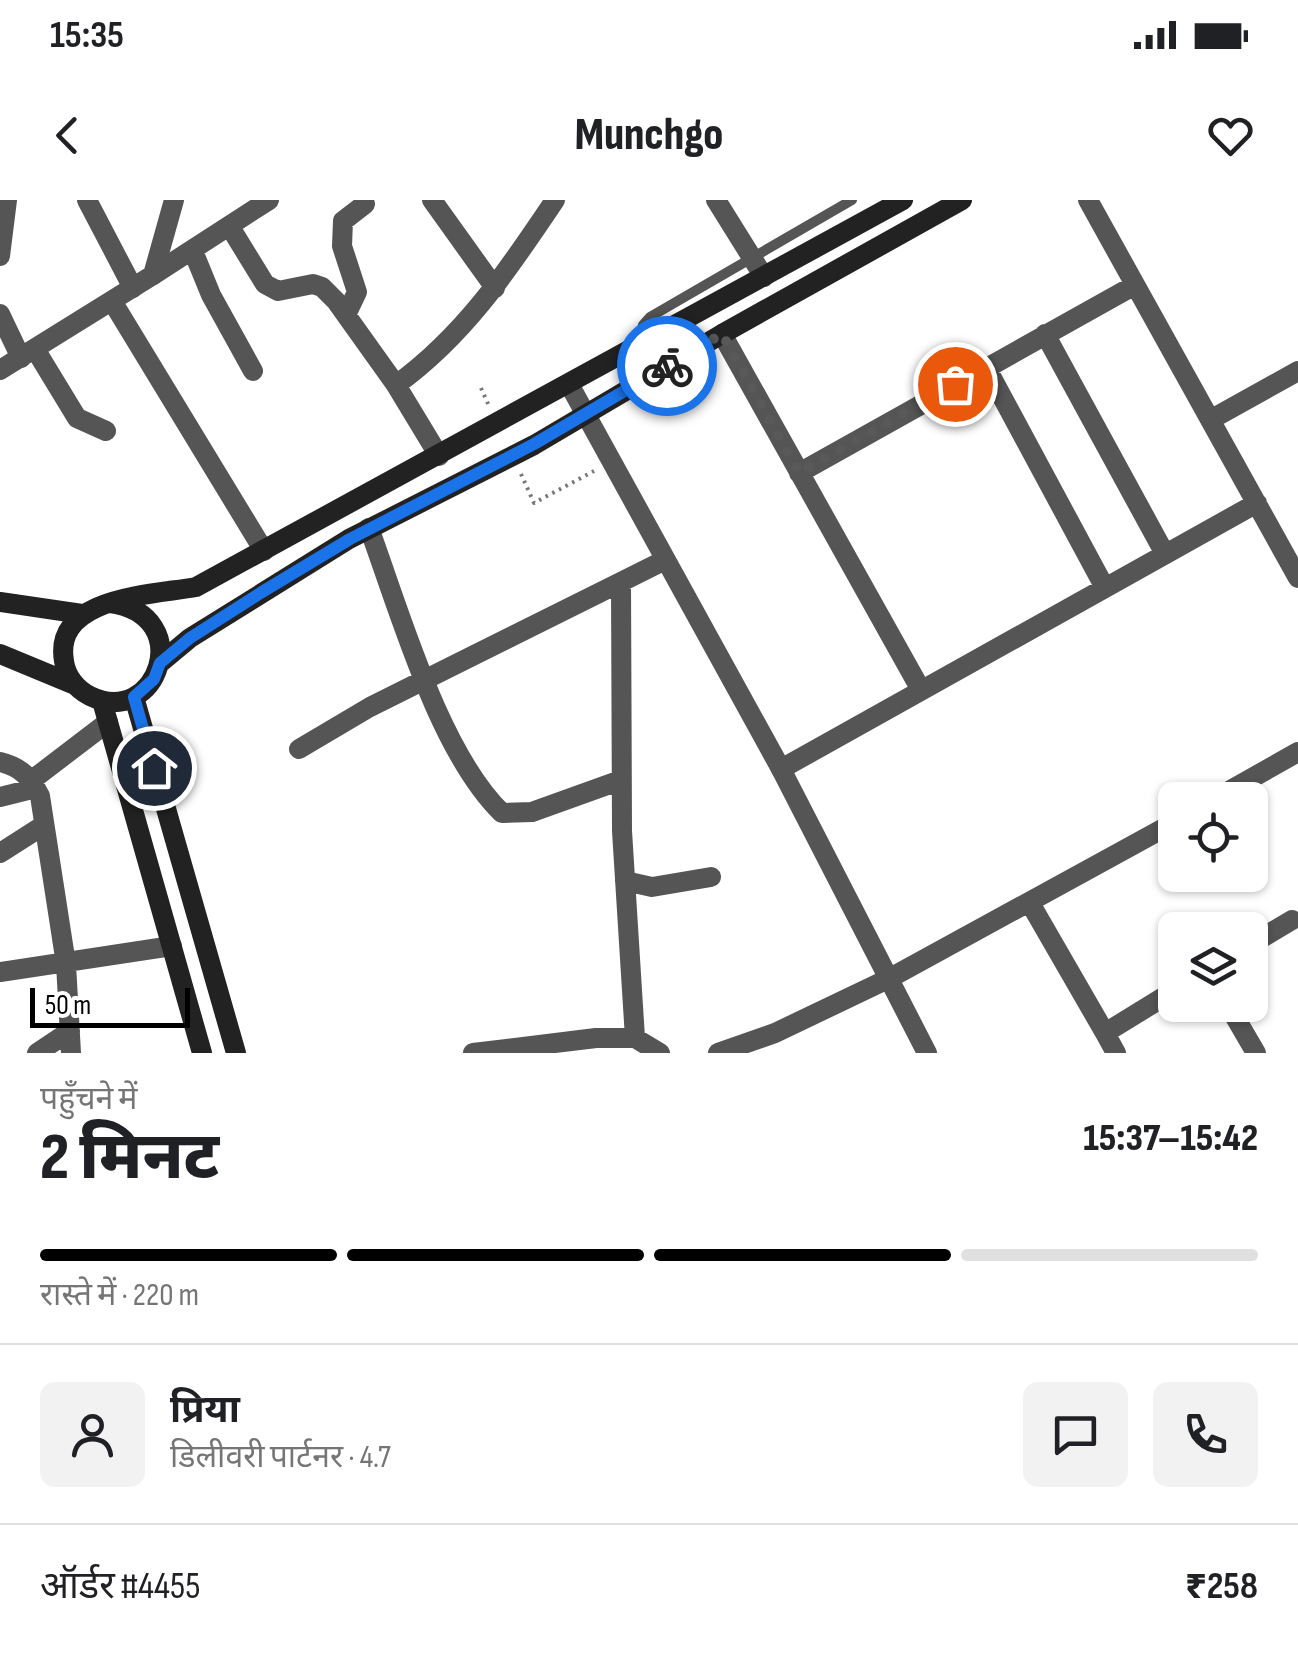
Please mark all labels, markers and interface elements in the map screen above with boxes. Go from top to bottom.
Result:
text: 15:35 [50,13,124,58]
icon: back [40,108,95,163]
text: Munchgo [575,108,723,163]
icon: heart [1203,108,1258,163]
courier [617,316,717,416]
icon: bike [640,339,695,394]
pin [913,342,998,427]
icon: bag [928,357,983,412]
pin [112,726,197,811]
icon: home [127,741,182,796]
map controls [1158,782,1268,1022]
button: locate [1158,782,1268,892]
button: layers [1158,912,1268,1022]
scale bar [30,983,190,1028]
text: 50 m [45,989,91,1022]
text: पहुँचने में [40,1080,137,1119]
text: 15:37–15:42 [1083,1116,1258,1161]
text: 2 मिनट [40,1120,219,1198]
text: रास्ते में · 220 m [40,1276,199,1315]
button: person [40,1382,145,1487]
button: chat [1023,1382,1128,1487]
button: phone [1153,1382,1258,1487]
text: प्रिया [170,1388,240,1433]
text: डिलीवरी पार्टनर · 4.7 [170,1438,391,1477]
text: ऑर्डर #4455 [40,1564,201,1609]
text: ₹258 [1185,1564,1258,1609]

